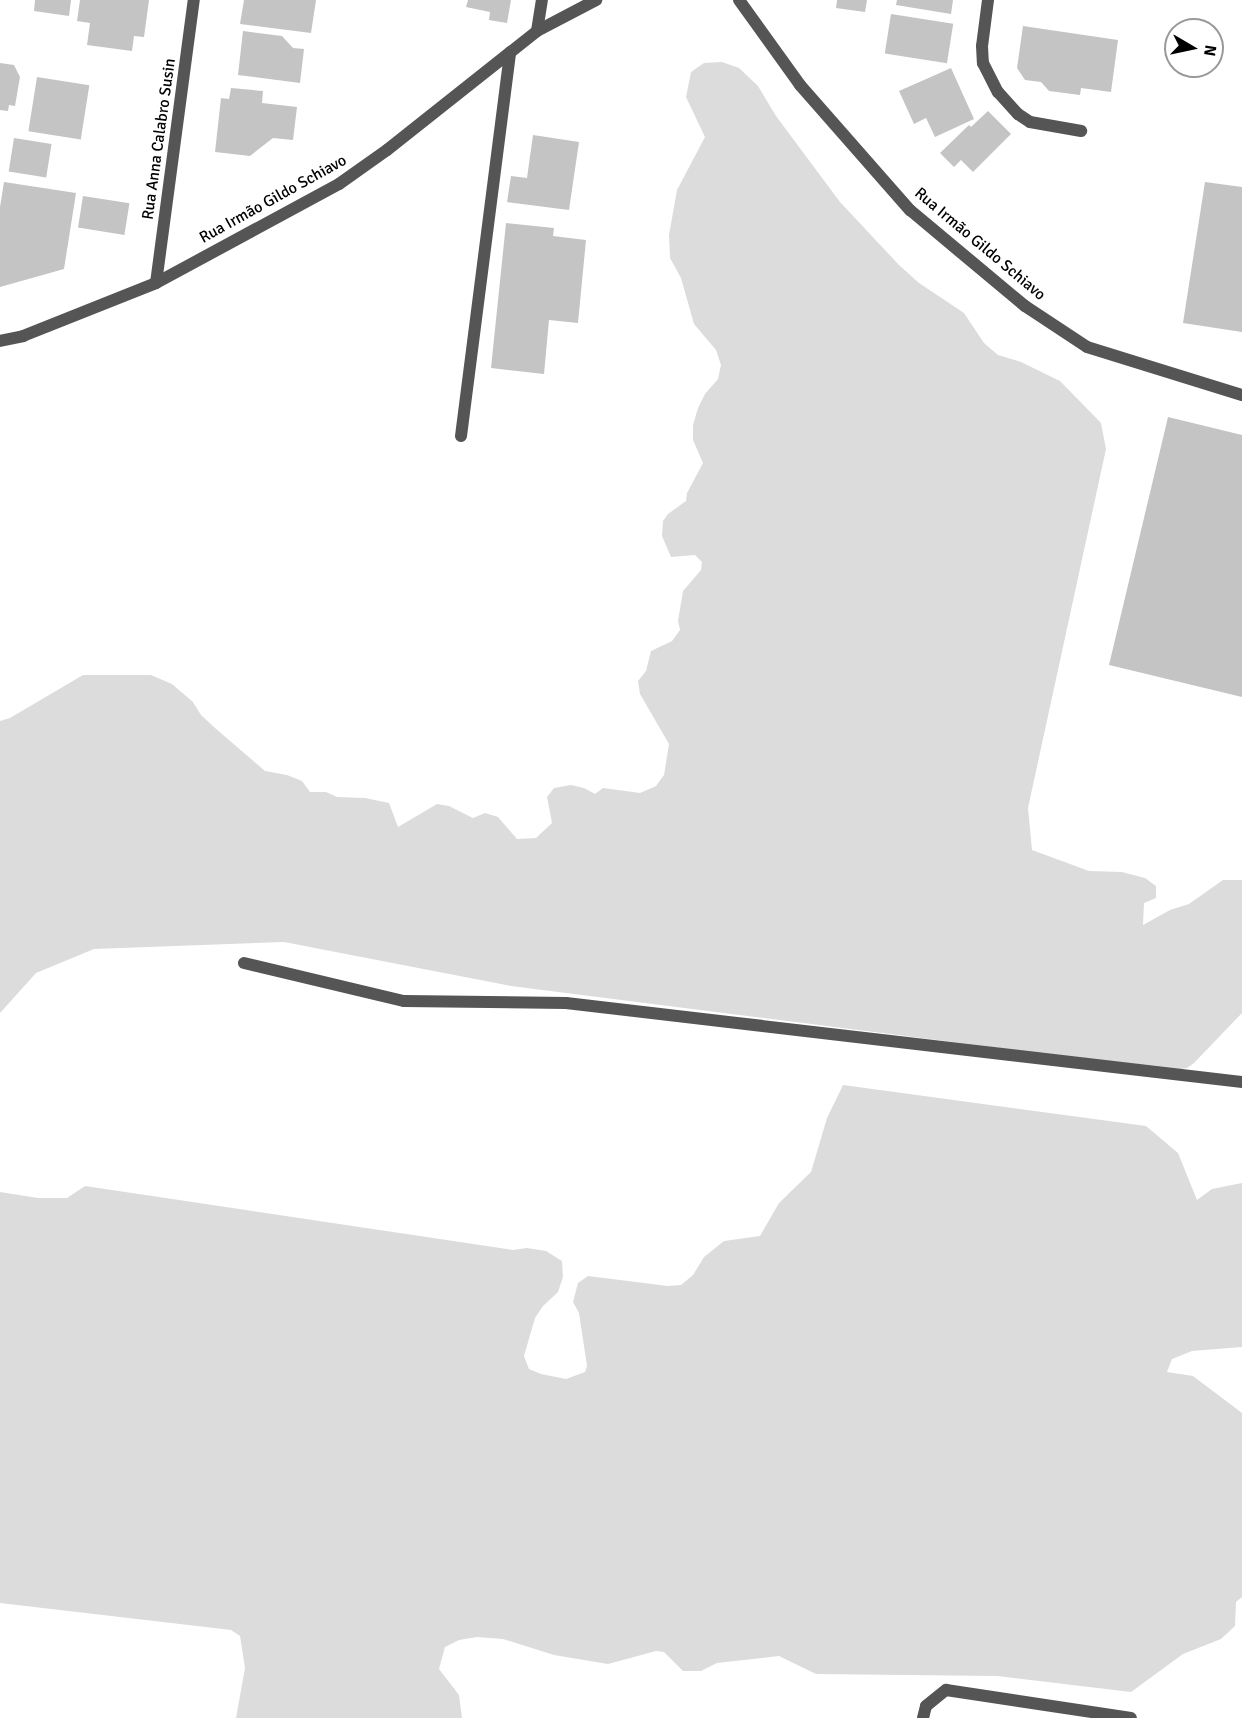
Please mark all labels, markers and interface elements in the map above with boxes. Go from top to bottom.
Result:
north arrow [1164,18,1224,78]
text: N [1199,43,1221,58]
street label: Rua Anna Calabro Susin [138,57,180,221]
street label: Rua Irmão Gildo Schiavo [196,151,350,247]
street label: Rua Irmão Gildo Schiavo [911,184,1049,304]

